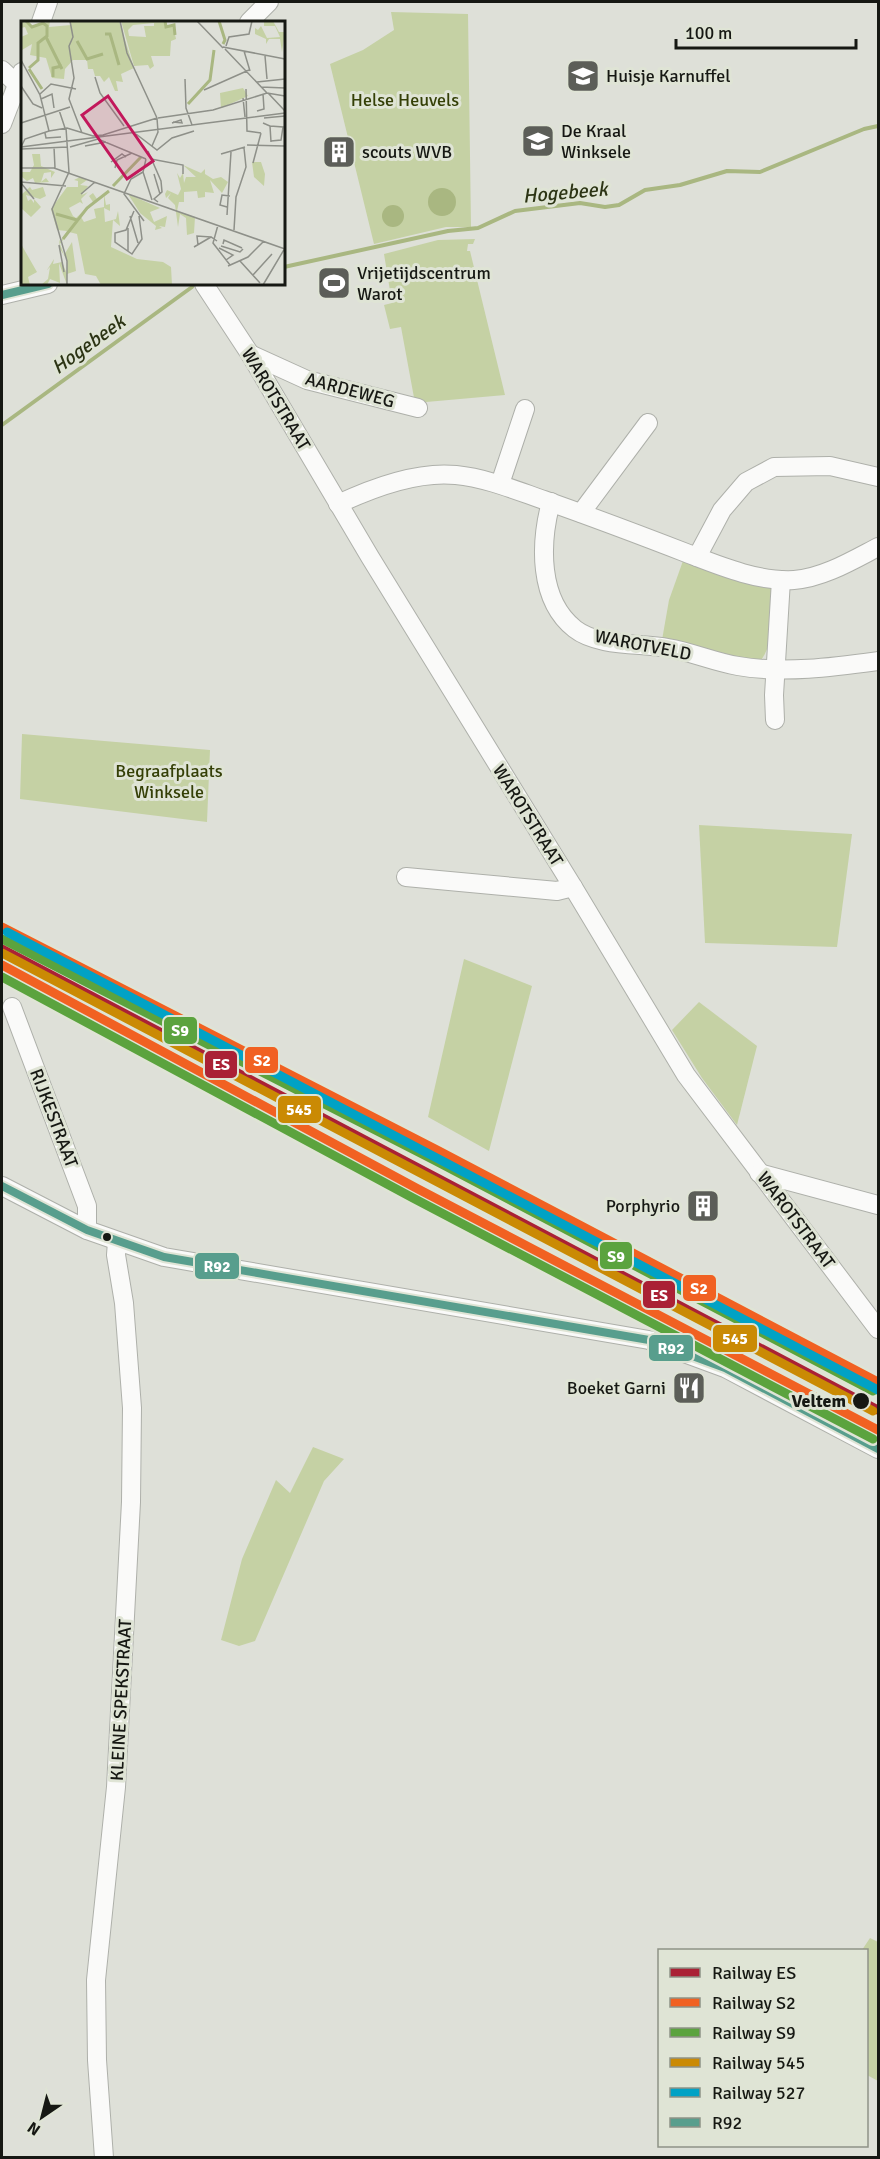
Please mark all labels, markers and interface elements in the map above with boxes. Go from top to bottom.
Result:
scale bar [676,12,856,50]
inset map [21,21,285,285]
text: 100 m [685,22,732,44]
school or university icon: Huisje Karnuffel [565,58,601,94]
place label: Huisje Karnuffel [606,65,730,87]
park label: Helse Heuvels [351,89,459,111]
place label: De Kraal Winksele [561,120,631,163]
school or university icon: De Kraal Winksele [520,123,556,159]
building icon: scouts WVB [321,134,357,170]
place label: scouts WVB [362,141,452,163]
water label: Hogebeek [522,176,610,209]
place label: Vrijetijdscentrum Warot [357,262,491,305]
sports icon: Vrijetijdscentrum Warot [316,265,352,301]
water label: Hogebeek [47,308,132,380]
street label: WAROTSTRAAT [237,344,315,454]
street label: AARDEWEG [303,368,397,412]
street label: WAROTVELD [593,625,693,665]
park label: Begraafplaats Winksele [115,760,223,803]
street label: WAROTSTRAAT [488,760,568,870]
line badge: S9 [163,1016,198,1045]
text: S9 [171,1021,189,1041]
line badge: S2 [244,1046,279,1074]
line badge: ES [204,1050,238,1079]
text: S2 [253,1051,271,1071]
text: ES [212,1055,230,1075]
street label: RIJKESTRAAT [25,1065,83,1171]
line badge: 545 [277,1095,322,1124]
text: 545 [286,1100,312,1120]
street label: WAROTSTRAAT [752,1167,840,1273]
building icon: Porphyrio [685,1188,721,1224]
place label: Porphyrio [606,1195,680,1217]
unlabelled marker [101,1231,113,1243]
line badge: S9 [599,1241,633,1270]
text: S9 [607,1247,625,1267]
line badge: R92 [194,1252,240,1280]
text: R92 [203,1257,231,1277]
line badge: S2 [682,1274,717,1302]
text: S2 [690,1279,708,1299]
line badge: ES [642,1280,676,1309]
text: ES [650,1286,668,1306]
line badge: 545 [712,1324,758,1353]
text: 545 [722,1329,748,1349]
line badge: R92 [648,1334,694,1362]
text: R92 [657,1339,685,1359]
restaurant icon: Boeket Garni [671,1370,707,1406]
place label: Boeket Garni [567,1377,666,1399]
place label: Veltem [792,1390,846,1412]
marker: Veltem [851,1391,871,1411]
street label: KLEINE SPEKSTRAAT [106,1618,136,1781]
legend [658,1949,868,2147]
text: Railway ES [712,1962,796,1984]
text: Railway S2 [712,1992,796,2014]
text: Railway S9 [712,2022,796,2044]
text: Railway 545 [712,2052,805,2074]
text: Railway 527 [712,2082,805,2104]
north arrow [12,2087,72,2147]
text: R92 [712,2112,742,2134]
text: N [24,2117,44,2140]

